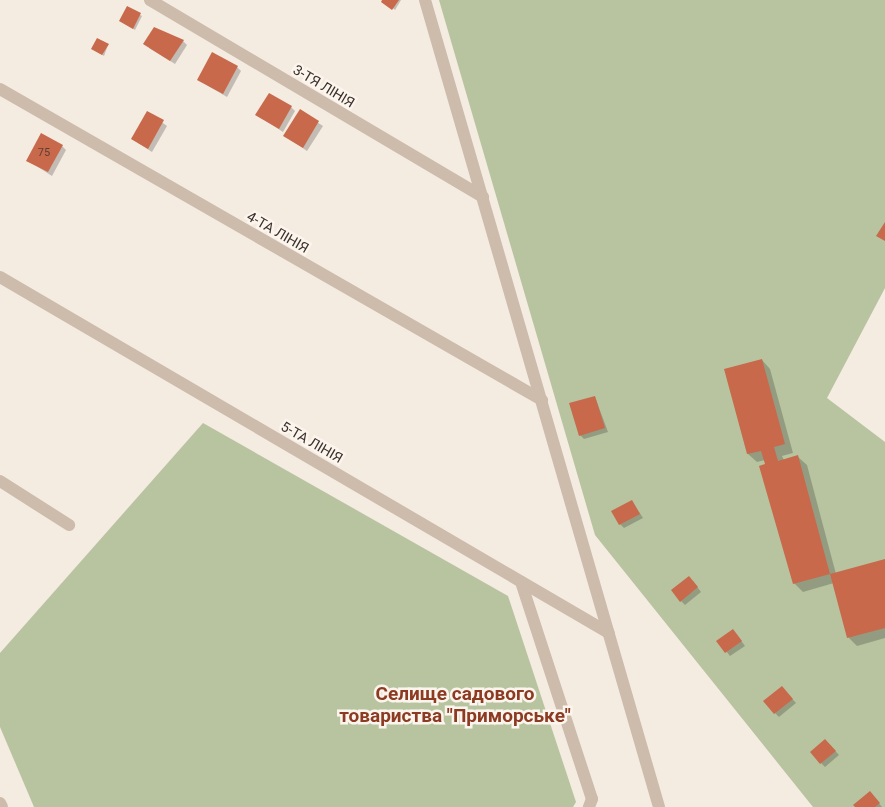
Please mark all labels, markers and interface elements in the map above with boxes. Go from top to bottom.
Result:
street label: 3-ТЯ ЛІНІЯ [290,61,358,111]
house number: 75 [38,146,50,160]
street label: 4-ТА ЛІНІЯ [244,208,312,256]
street label: 5-ТА ЛІНІЯ [278,418,346,466]
district label: Селище садового товариства "Приморське" [339,683,571,727]

